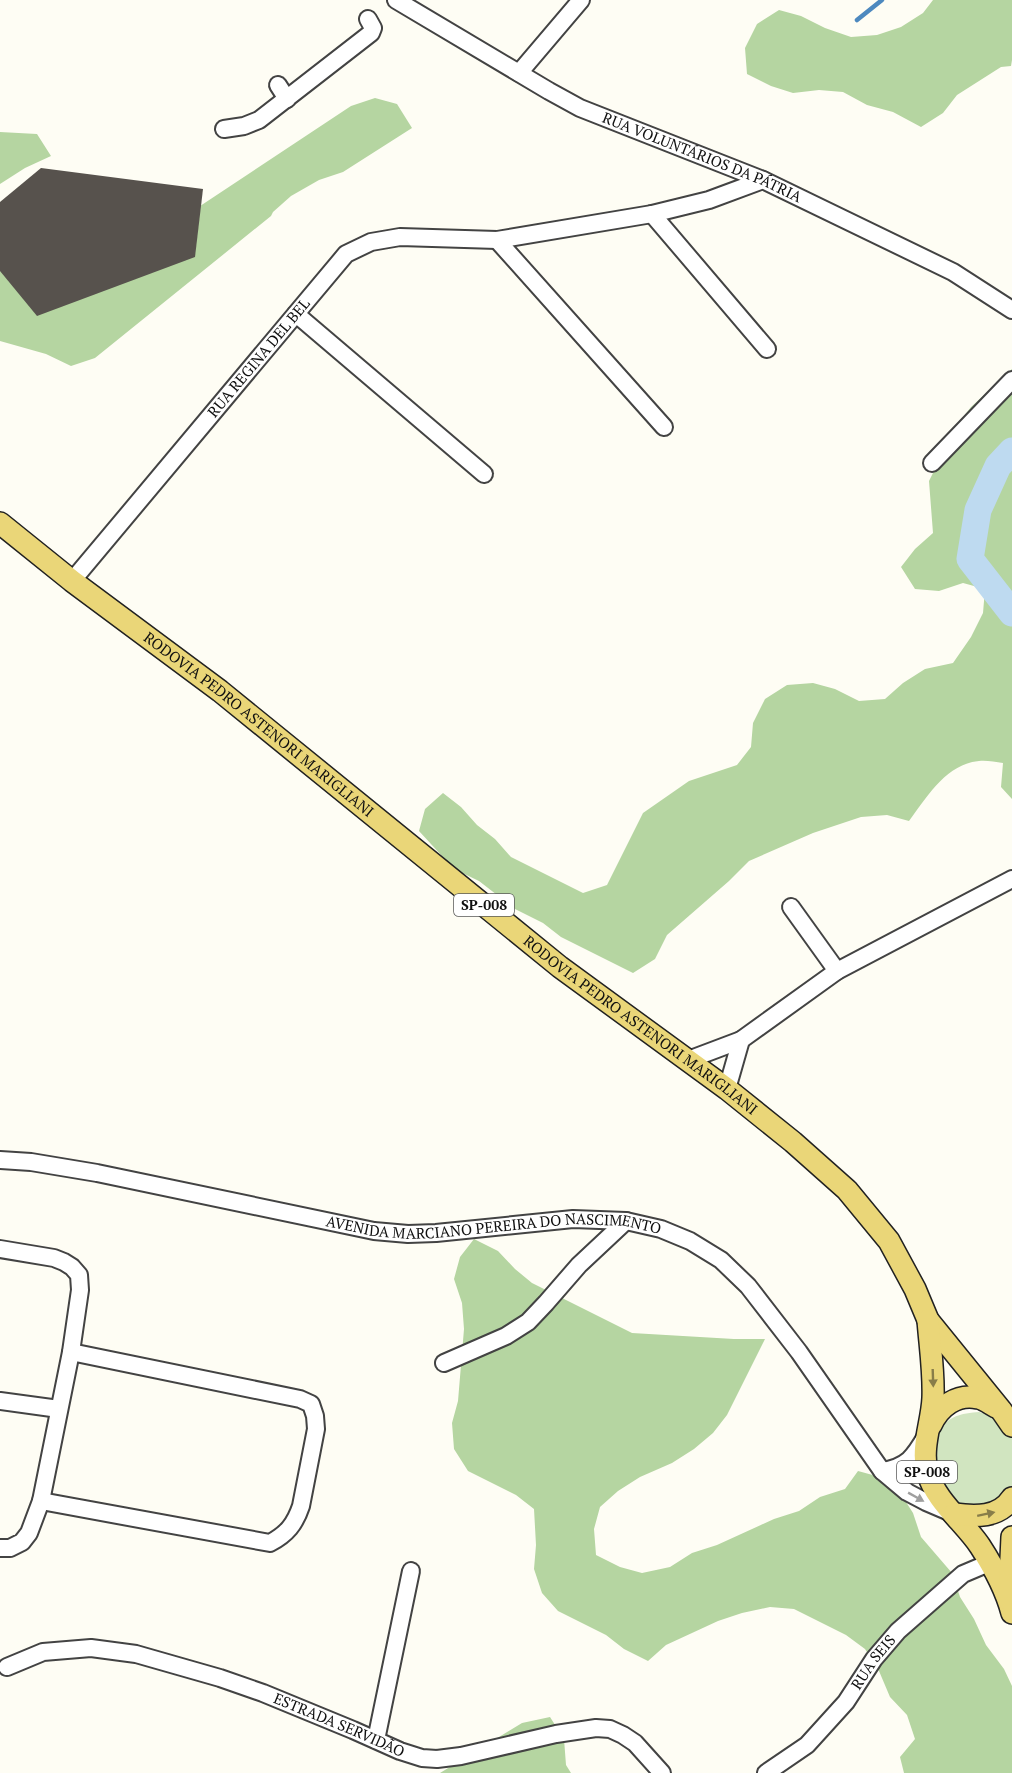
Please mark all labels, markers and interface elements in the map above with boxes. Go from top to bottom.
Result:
street label: RUA VOLUNTÁRIOS DA PÁTRIA [600,107,806,207]
street label: RUA REGINA DEL BEL [203,294,314,421]
street label: RODOVIA PEDRO ASTENORI MARIGLIANI [140,627,378,821]
road number: SP-008 [454,894,514,916]
street label: RODOVIA PEDRO ASTENORI MARIGLIANI [520,930,762,1119]
street label: AVENIDA MARCIANO PEREIRA DO NASCIMENTO [324,1208,663,1243]
one-way arrow [928,1369,937,1388]
road number: SP-008 [897,1461,957,1483]
one-way arrow [907,1492,924,1502]
one-way arrow [977,1509,996,1518]
street label: RUA SEIS [846,1630,899,1693]
street label: ESTRADA SERVIDÃO [271,1687,408,1761]

